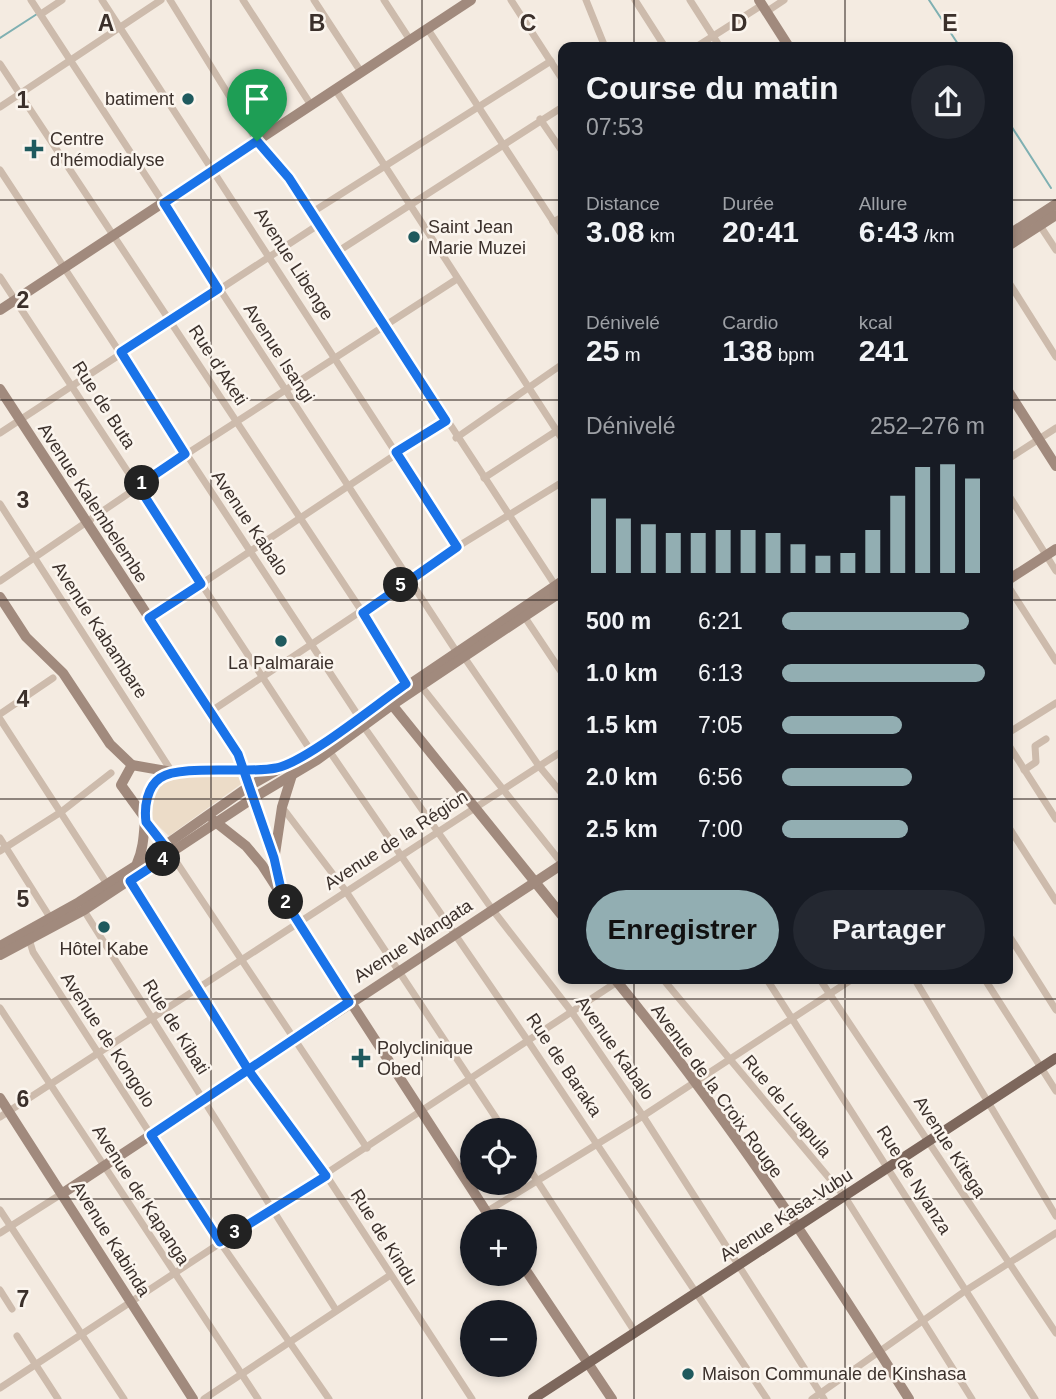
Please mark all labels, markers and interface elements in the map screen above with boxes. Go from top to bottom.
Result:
text: A [98,10,114,36]
text: B [309,10,325,36]
text: C [520,10,536,36]
text: D [731,10,747,36]
text: E [942,10,958,36]
button: share [911,65,985,139]
pin [227,69,287,141]
text: Course du matin [586,70,838,106]
icon: arrive [238,80,276,118]
text: 1 [17,87,30,113]
place label: batiment [105,89,174,109]
marker: batiment [180,91,196,107]
text: 07:53 [586,114,644,140]
place label: Centre d'hémodialyse [50,129,165,170]
marker: Centre d'hémodialyse [24,139,44,159]
text: Distance [586,193,660,214]
text: Durée [722,193,774,214]
text: Allure [859,193,907,214]
street label: Avenue Libenge [250,204,338,324]
text: 3.08 [586,215,644,248]
text: 20:41 [722,215,799,248]
text: 6:43 [859,215,919,248]
place label: Saint Jean Marie Muzei [428,217,526,258]
text: km [644,225,675,246]
text: /km [919,225,955,246]
marker: Saint Jean Marie Muzei [406,229,422,245]
text: 2 [17,287,29,313]
street label: Avenue Isangi [240,300,318,406]
text: Dénivelé [586,312,660,333]
text: Cardio [722,312,778,333]
text: kcal [859,312,892,333]
street label: Rue d'Aketi [185,321,251,409]
text: 25 [586,334,619,367]
text: 138 [722,334,772,367]
text: 241 [859,334,909,367]
text: m [619,344,640,365]
text: bpm [772,344,815,365]
street label: Rue de Buta [68,358,140,453]
text: Dénivelé [586,413,676,439]
text: 252–276 m [870,413,985,439]
street label: Avenue Kalembelembe [34,420,152,586]
pin: 1 [124,466,160,500]
street label: Avenue Kabalo [208,467,292,579]
text: 1 [136,472,147,493]
text: 3 [17,487,29,513]
street label: Avenue Kabambare [48,558,152,702]
pin: 5 [384,568,418,602]
text: 5 [395,574,406,595]
text: 500 m [586,608,651,634]
text: 6:21 [698,608,743,634]
marker: La Palmaraie [273,633,289,649]
place label: La Palmaraie [228,653,334,673]
text: 1.0 km [586,660,658,686]
text: 6:13 [698,660,743,686]
text: 4 [17,686,30,712]
text: 1.5 km [586,712,658,738]
text: 7:05 [698,712,743,738]
text: 2.0 km [586,764,658,790]
text: 6:56 [698,764,743,790]
street label: Avenue de la Région [321,786,471,894]
text: 2.5 km [586,816,658,842]
text: 7:00 [698,816,743,842]
pin: 4 [146,842,180,876]
text: 4 [157,848,168,869]
pin: 2 [268,884,304,920]
text: 5 [17,886,30,912]
button: Enregistrer [586,890,779,970]
button: Partager [793,890,985,970]
text: 2 [280,891,291,912]
street label: Avenue Wangata [350,895,477,987]
marker: Hôtel Kabe [96,919,112,935]
place label: Hôtel Kabe [59,939,149,959]
street label: Avenue de Kongolo [57,969,159,1111]
street label: Rue de Kibati [139,976,213,1078]
street label: Avenue Kabalo [572,992,658,1104]
street label: Avenue de la Croix Rouge [647,1000,787,1182]
street label: Rue de Baraka [522,1010,606,1121]
place label: Polyclinique Obed [377,1038,473,1079]
marker: Polyclinique Obed [351,1048,371,1068]
street label: Rue de Luapula [738,1051,836,1162]
text: 6 [17,1086,29,1112]
street label: Avenue Kitega [910,1093,991,1202]
map controls [460,1118,537,1377]
button: locate [460,1118,537,1195]
street label: Avenue de Kapanga [88,1121,194,1270]
street label: Rue de Nyanza [873,1122,956,1239]
street label: Avenue Kasa-Vubu [716,1165,856,1265]
street label: Avenue Kabinda [68,1178,155,1301]
street label: Rue de Kindu [347,1185,421,1289]
button: + [460,1209,537,1286]
pin: 3 [218,1214,252,1250]
text: 3 [229,1221,240,1242]
text: 7 [17,1286,29,1312]
button: − [460,1300,537,1377]
place label: Maison Communale de Kinshasa [702,1364,967,1384]
marker: Maison Communale de Kinshasa [680,1366,696,1382]

